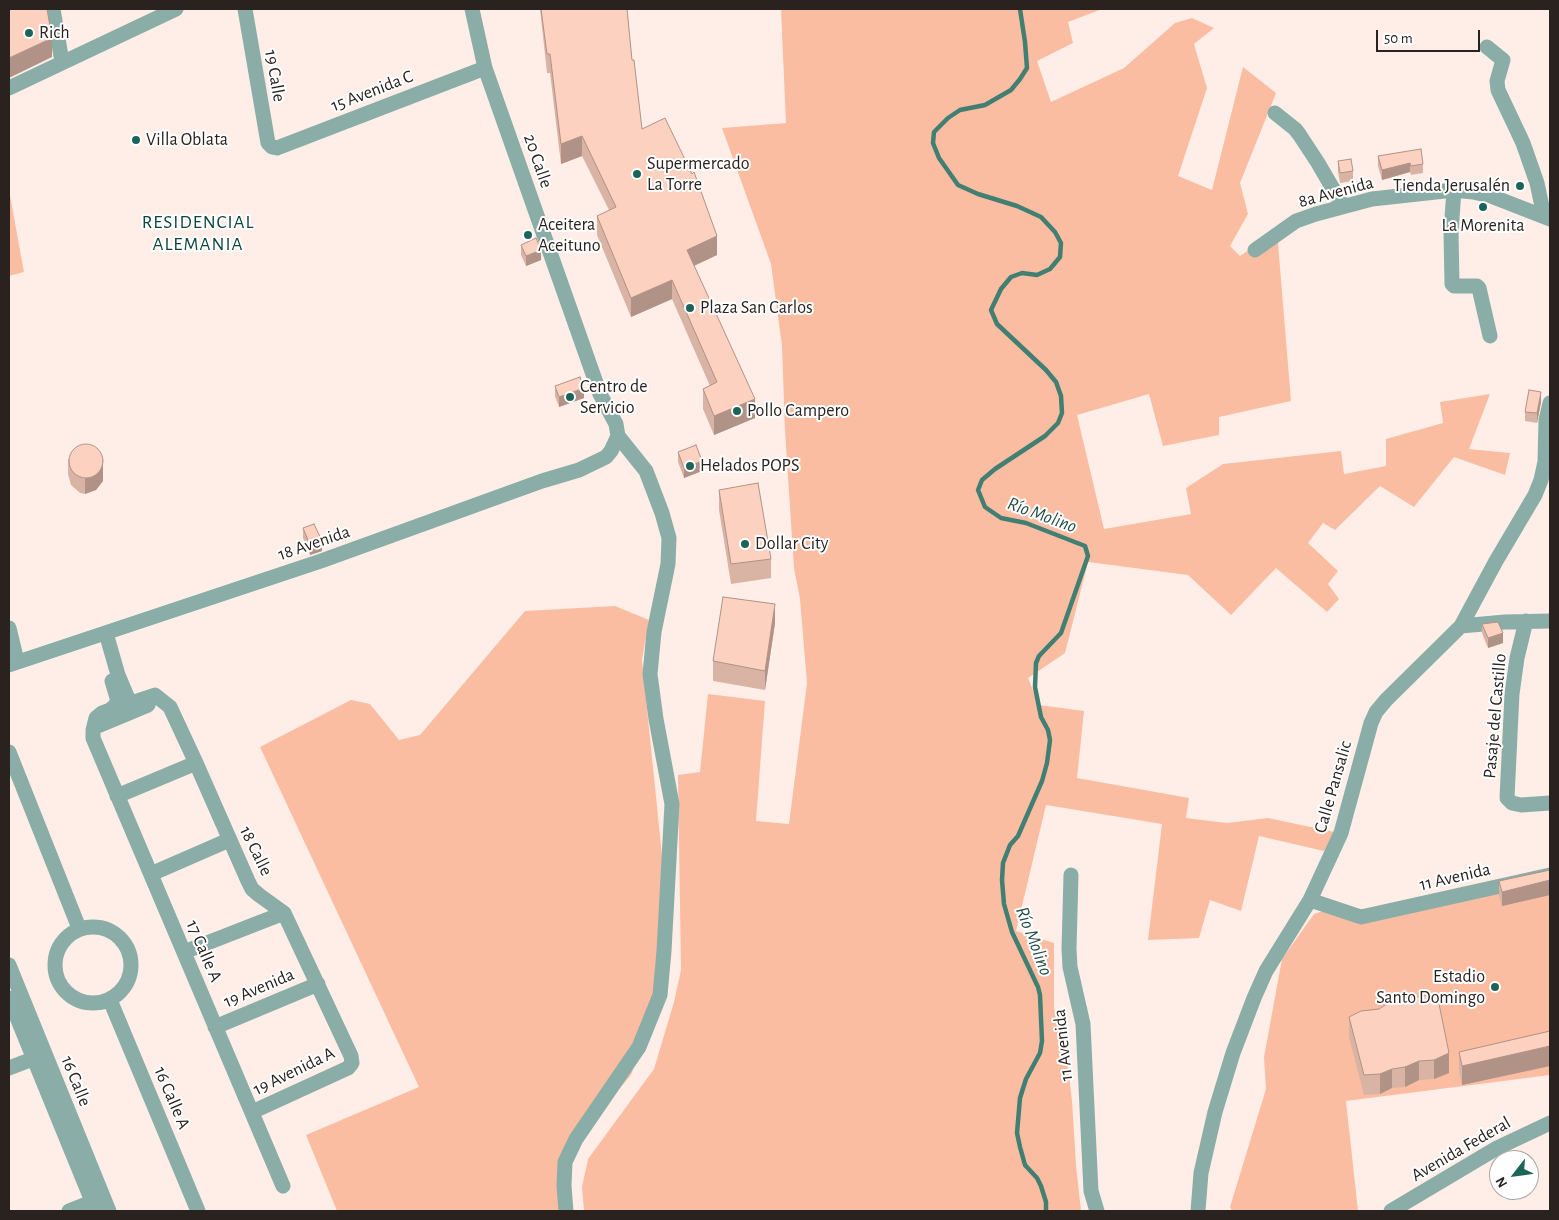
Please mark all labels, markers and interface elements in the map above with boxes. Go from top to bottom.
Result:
scale bar [1379,20,1483,52]
place label: Rich [39,22,70,44]
marker: Rich [23,27,35,39]
text: 50 m [1384,31,1413,46]
street label: 19 Calle [260,48,290,104]
street label: 15 Avenida C [328,66,416,116]
place label: Villa Oblata [146,129,228,151]
street label: 20 Calle [519,131,557,191]
marker: Villa Oblata [130,134,142,146]
place label: Supermercado La Torre [647,153,750,195]
marker: Supermercado La Torre [631,168,643,180]
street label: 8a Avenida [1296,172,1376,212]
place label: Tienda Jerusalén [1393,175,1510,197]
marker: Tienda Jerusalén [1514,180,1526,192]
marker: La Morenita [1477,201,1489,213]
district label: RESIDENCIAL ALEMANIA [140,211,256,255]
place label: Aceitera Aceituno [538,214,601,256]
place label: La Morenita [1441,215,1525,237]
marker: Aceitera Aceituno [522,229,534,241]
place label: Plaza San Carlos [700,297,813,319]
marker: Plaza San Carlos [684,302,696,314]
place label: Centro de Servicio [580,376,648,418]
marker: Centro de Servicio [564,391,576,403]
place label: Pollo Campero [747,400,849,422]
marker: Pollo Campero [731,405,743,417]
place label: Helados POPS [700,455,799,477]
marker: Helados POPS [684,460,696,472]
water label: Río Molino [1004,492,1080,538]
street label: 18 Avenida [275,521,353,565]
place label: Dollar City [755,533,828,555]
marker: Dollar City [739,538,751,550]
street label: Pasaje del Castillo [1479,653,1511,779]
street label: Calle Pansalic [1310,738,1356,836]
street label: 18 Calle [235,823,277,879]
street label: 11 Avenida [1417,858,1493,896]
water label: Río Molino [1010,903,1058,979]
street label: 17 Calle A [181,917,227,985]
street label: 19 Avenida [220,963,298,1013]
place label: Estadio Santo Domingo [1376,966,1485,1009]
marker: Estadio Santo Domingo [1489,981,1501,993]
street label: 11 Avenida [1048,1008,1078,1082]
street label: 19 Avenida A [250,1042,338,1100]
street label: 16 Calle [56,1053,96,1109]
street label: 16 Calle A [149,1063,195,1133]
street label: Avenida Federal [1407,1112,1515,1186]
north arrow [1489,1150,1539,1200]
text: N [1493,1174,1510,1190]

